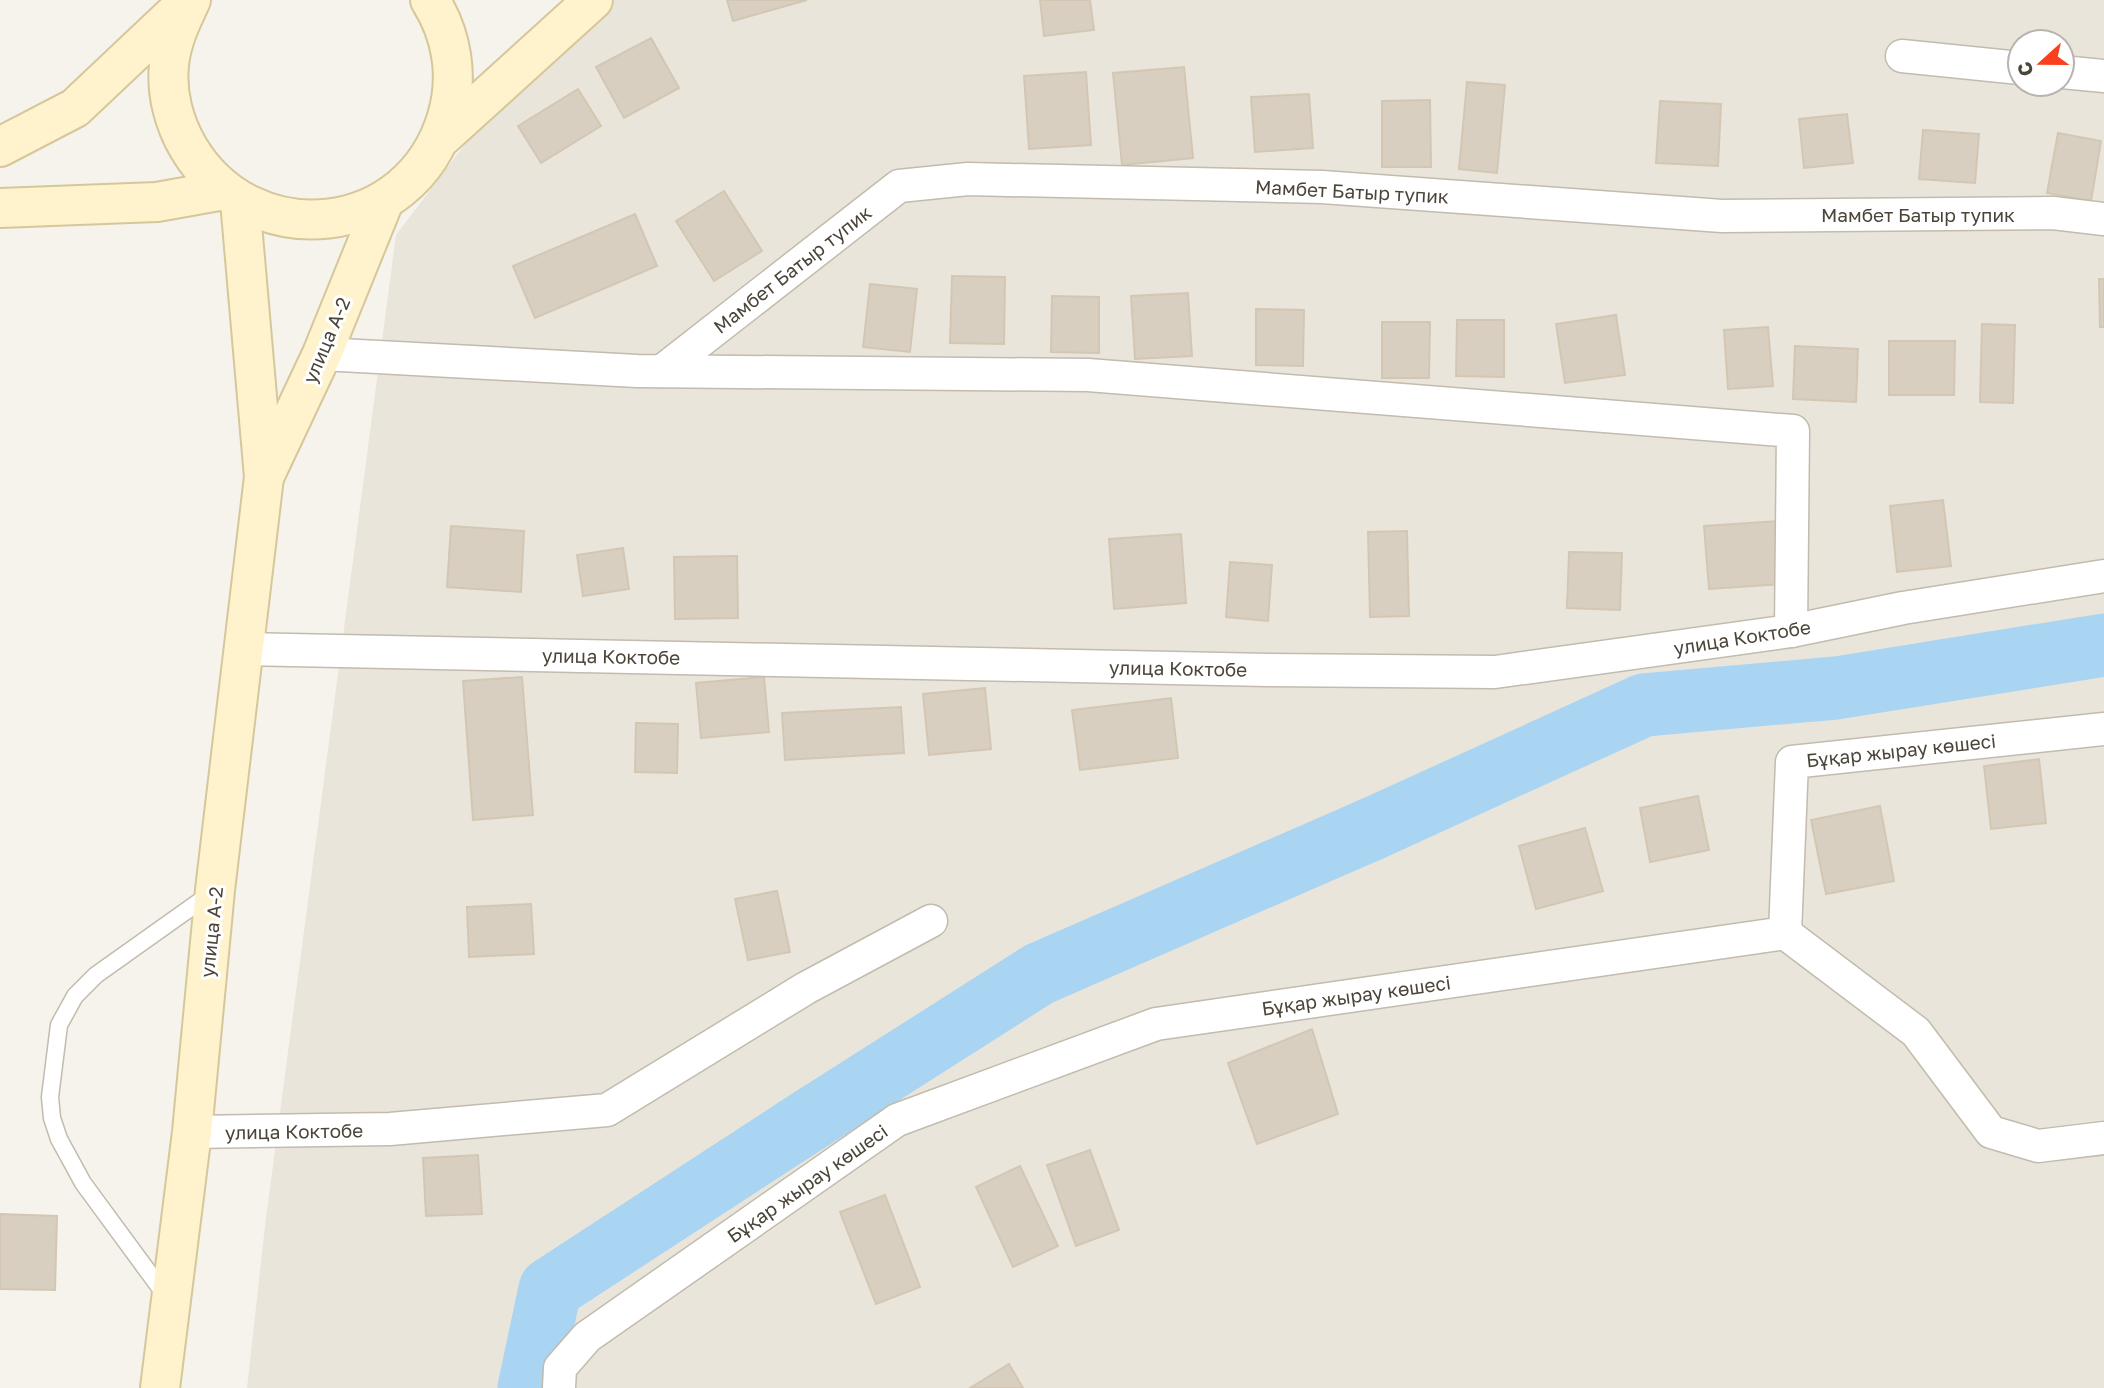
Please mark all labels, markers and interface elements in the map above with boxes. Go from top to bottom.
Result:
north arrow [2006,28,2076,98]
text: С [2012,59,2038,80]
street label: Мамбет Батыр тупик [1255,174,1450,208]
street label: Мамбет Батыр тупик [708,200,876,338]
street label: Мамбет Батыр тупик [1821,203,2015,226]
street label: улица А-2 [298,293,354,387]
street label: улица Коктобе [1672,615,1812,659]
street label: улица Коктобе [542,643,680,669]
street label: улица Коктобе [1109,655,1247,681]
street label: Бұқар жырау көшесі [1805,729,1997,771]
street label: улица А-2 [195,885,227,979]
street label: Бұқар жырау көшесі [1260,970,1452,1020]
street label: улица Коктобе [225,1118,363,1144]
street label: Бұқар жырау көшесі [722,1119,892,1247]

